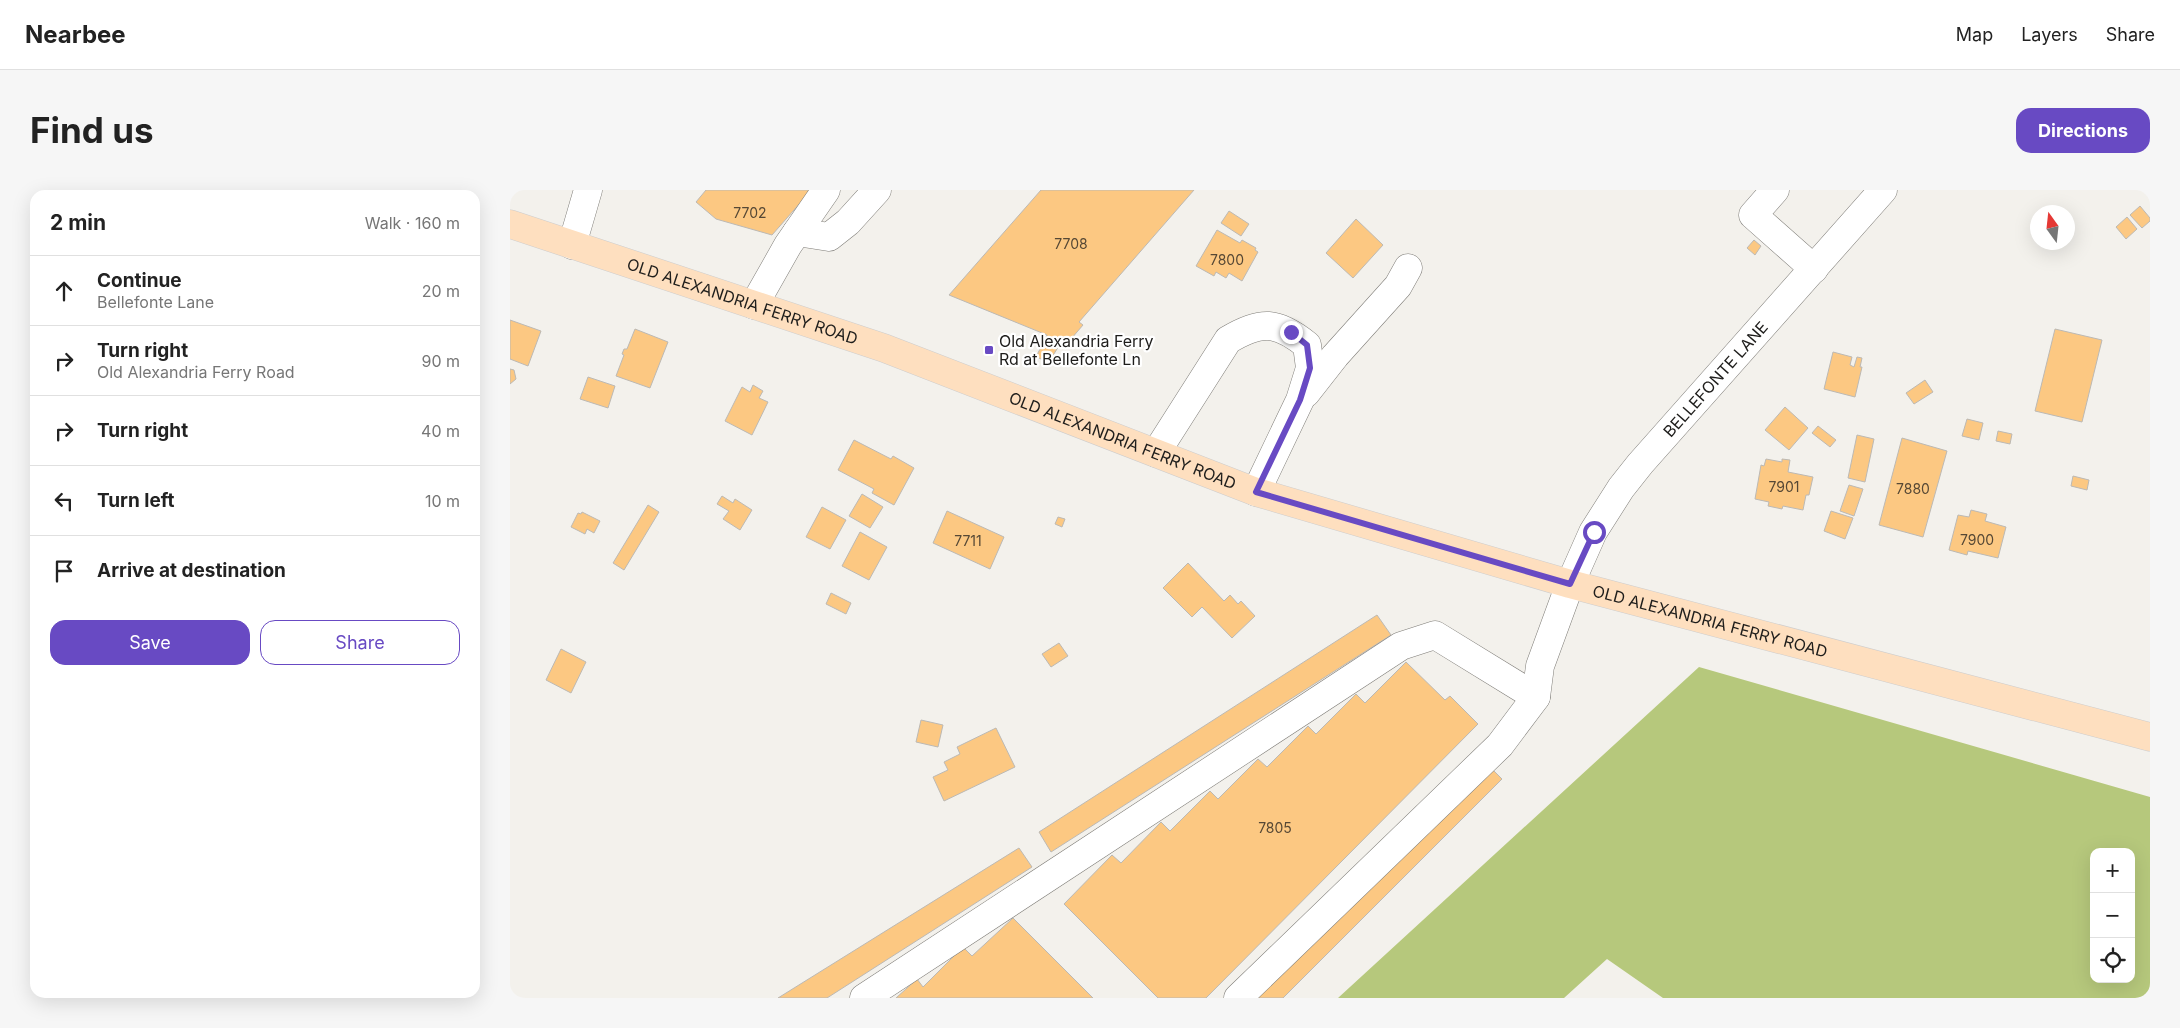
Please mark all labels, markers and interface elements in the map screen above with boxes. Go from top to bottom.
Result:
text: Nearbee [25,20,126,49]
text: Map [1956,24,1993,45]
text: Layers [2021,24,2078,45]
text: Share [2106,24,2155,45]
button: Directions [2016,108,2150,153]
text: Find us [30,109,154,151]
house number: 7702 [733,204,767,221]
north arrow [2030,205,2075,250]
text: 2 min [50,210,106,235]
text: Walk · 160 m [365,213,460,233]
house number: 7708 [1054,235,1088,252]
house number: 7800 [1210,251,1244,268]
street label: OLD ALEXANDRIA FERRY ROAD [625,254,861,349]
text: Continue [97,269,182,292]
icon: ahead [50,277,78,305]
text: 20 m [422,281,460,301]
text: Bellefonte Lane [97,292,214,312]
street label: BELLEFONTE LANE [1659,317,1772,441]
route end [1280,321,1303,344]
place label: Old Alexandria Ferry Rd at Bellefonte Ln [999,331,1154,369]
text: Turn right [97,339,188,362]
marker: Old Alexandria Ferry Rd at Bellefonte Ln [983,344,995,356]
icon: right [50,347,78,375]
text: 90 m [421,351,460,371]
text: Old Alexandria Ferry Road [97,362,295,382]
street label: OLD ALEXANDRIA FERRY ROAD [1006,387,1239,493]
icon: right [50,417,78,445]
text: Turn right [97,419,188,442]
text: 40 m [421,421,460,441]
house number: 7901 [1769,478,1800,495]
house number: 7880 [1896,480,1930,497]
icon: left [50,487,78,515]
text: Turn left [97,489,175,512]
text: 10 m [425,491,460,511]
route start [1583,521,1606,544]
house number: 7900 [1960,531,1994,548]
house number: 7711 [954,532,982,549]
icon: arrive [50,557,78,585]
text: Arrive at destination [97,559,286,582]
street label: OLD ALEXANDRIA FERRY ROAD [1591,580,1830,661]
button: Save [50,620,250,665]
button: Share [260,620,460,665]
house number: 7805 [1258,819,1292,836]
map controls [2090,848,2135,983]
button: + [2090,848,2135,893]
button: − [2090,893,2135,938]
button: locate [2090,938,2135,983]

